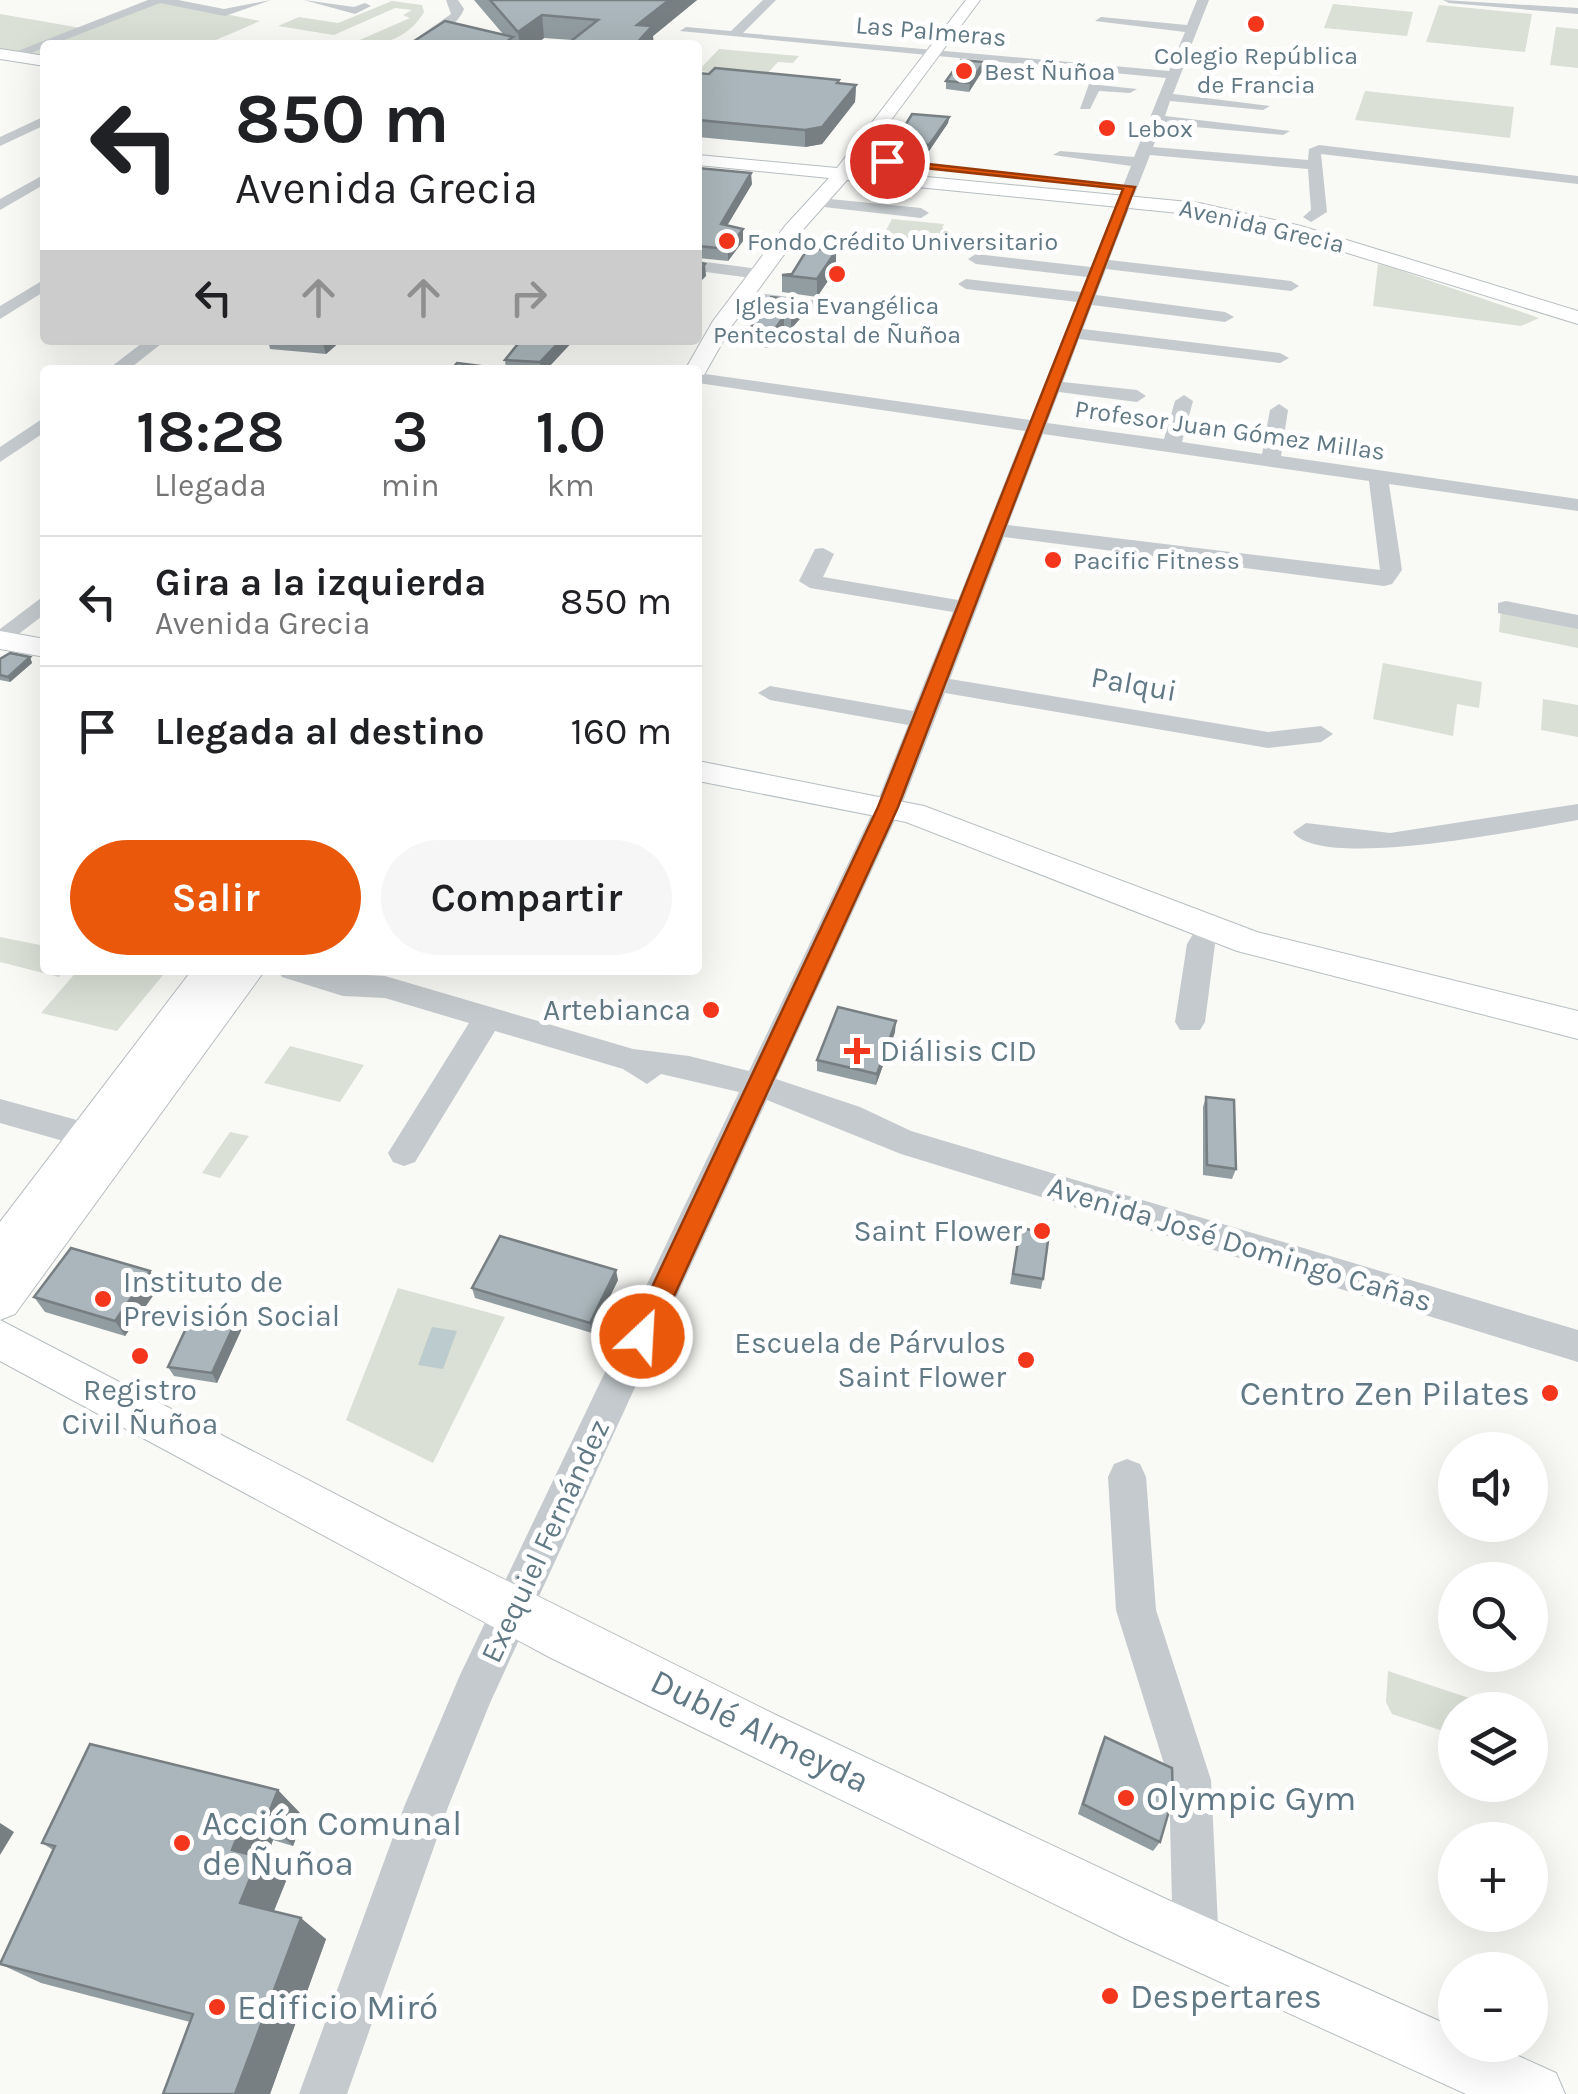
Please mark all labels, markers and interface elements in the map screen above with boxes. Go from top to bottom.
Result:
street label: Las Palmeras [854,10,1008,52]
marker: Colegio República de Francia [1245,13,1267,35]
place label: Colegio República de Francia [1154,41,1358,99]
place label: Best Ñuñoa [984,57,1116,86]
marker: Best Ñuñoa [953,60,975,82]
text: 850 m [235,78,449,160]
icon: left [70,80,200,210]
place label: Lebox [1127,114,1193,143]
marker: Lebox [1096,117,1118,139]
pin [845,119,930,204]
icon: arrive [860,134,915,189]
text: Avenida Grecia [235,162,538,214]
street label: Avenida Grecia [1177,193,1347,259]
place label: Fondo Crédito Universitario [747,227,1058,256]
marker: Fondo Crédito Universitario [716,230,738,252]
marker: Iglesia Evangélica Pentecostal de Ñuñoa [826,263,848,285]
icon: left [186,270,241,325]
icon: ahead [291,270,346,325]
icon: ahead [396,270,451,325]
icon: right [501,270,556,325]
place label: Iglesia Evangélica Pentecostal de Ñuñoa [713,291,961,349]
street label: Profesor Juan Gómez Millas [1073,394,1387,466]
text: 18:28 [136,397,285,467]
text: 3 [392,397,429,467]
text: 1.0 [535,397,606,467]
text: Llegada [154,467,267,504]
text: min [381,467,440,504]
text: km [547,467,595,504]
place label: Pacific Fitness [1073,546,1240,575]
marker: Pacific Fitness [1042,549,1064,571]
text: Gira a la izquierda [155,560,487,605]
icon: left [70,574,125,629]
text: 850 m [560,579,672,624]
text: Avenida Grecia [155,605,371,642]
street label: Palqui [1088,659,1180,709]
icon: arrive [70,704,125,759]
text: Llegada al destino [155,709,485,754]
text: 160 m [571,709,672,754]
button: Salir [70,840,361,955]
button: Compartir [381,840,672,955]
place label: Artebianca [543,992,691,1028]
marker: Artebianca [700,999,722,1021]
place label: Diálisis CID [880,1033,1037,1069]
marker: Diálisis CID [844,1038,870,1064]
street label: Avenida José Domingo Cañas [1044,1168,1436,1320]
place label: Saint Flower [853,1213,1022,1249]
marker: Saint Flower [1031,1220,1053,1242]
place label: Instituto de Previsión Social [123,1264,340,1334]
position arrow [590,1284,694,1388]
marker: Instituto de Previsión Social [92,1288,114,1310]
place label: Escuela de Párvulos Saint Flower [734,1325,1006,1395]
marker: Registro Civil Ñuñoa [129,1345,151,1367]
marker: Escuela de Párvulos Saint Flower [1015,1349,1037,1371]
place label: Registro Civil Ñuñoa [62,1372,218,1442]
place label: Centro Zen Pilates [1240,1373,1530,1414]
marker: Centro Zen Pilates [1539,1382,1561,1404]
street label: Exequiel Fernández [473,1414,617,1668]
map controls [1438,1432,1548,2062]
button: sound [1438,1432,1548,1542]
button: search [1438,1562,1548,1672]
street label: Dublé Almeyda [644,1660,876,1802]
button: layers [1438,1692,1548,1802]
place label: Olympic Gym [1146,1778,1356,1819]
marker: Olympic Gym [1115,1787,1137,1809]
place label: Acción Comunal de Ñuñoa [202,1803,462,1884]
button: + [1438,1822,1548,1932]
marker: Acción Comunal de Ñuñoa [171,1832,193,1854]
button: − [1438,1952,1548,2062]
place label: Despertares [1130,1976,1322,2017]
marker: Despertares [1099,1985,1121,2007]
place label: Edificio Miró [237,1987,438,2028]
marker: Edificio Miró [206,1996,228,2018]

